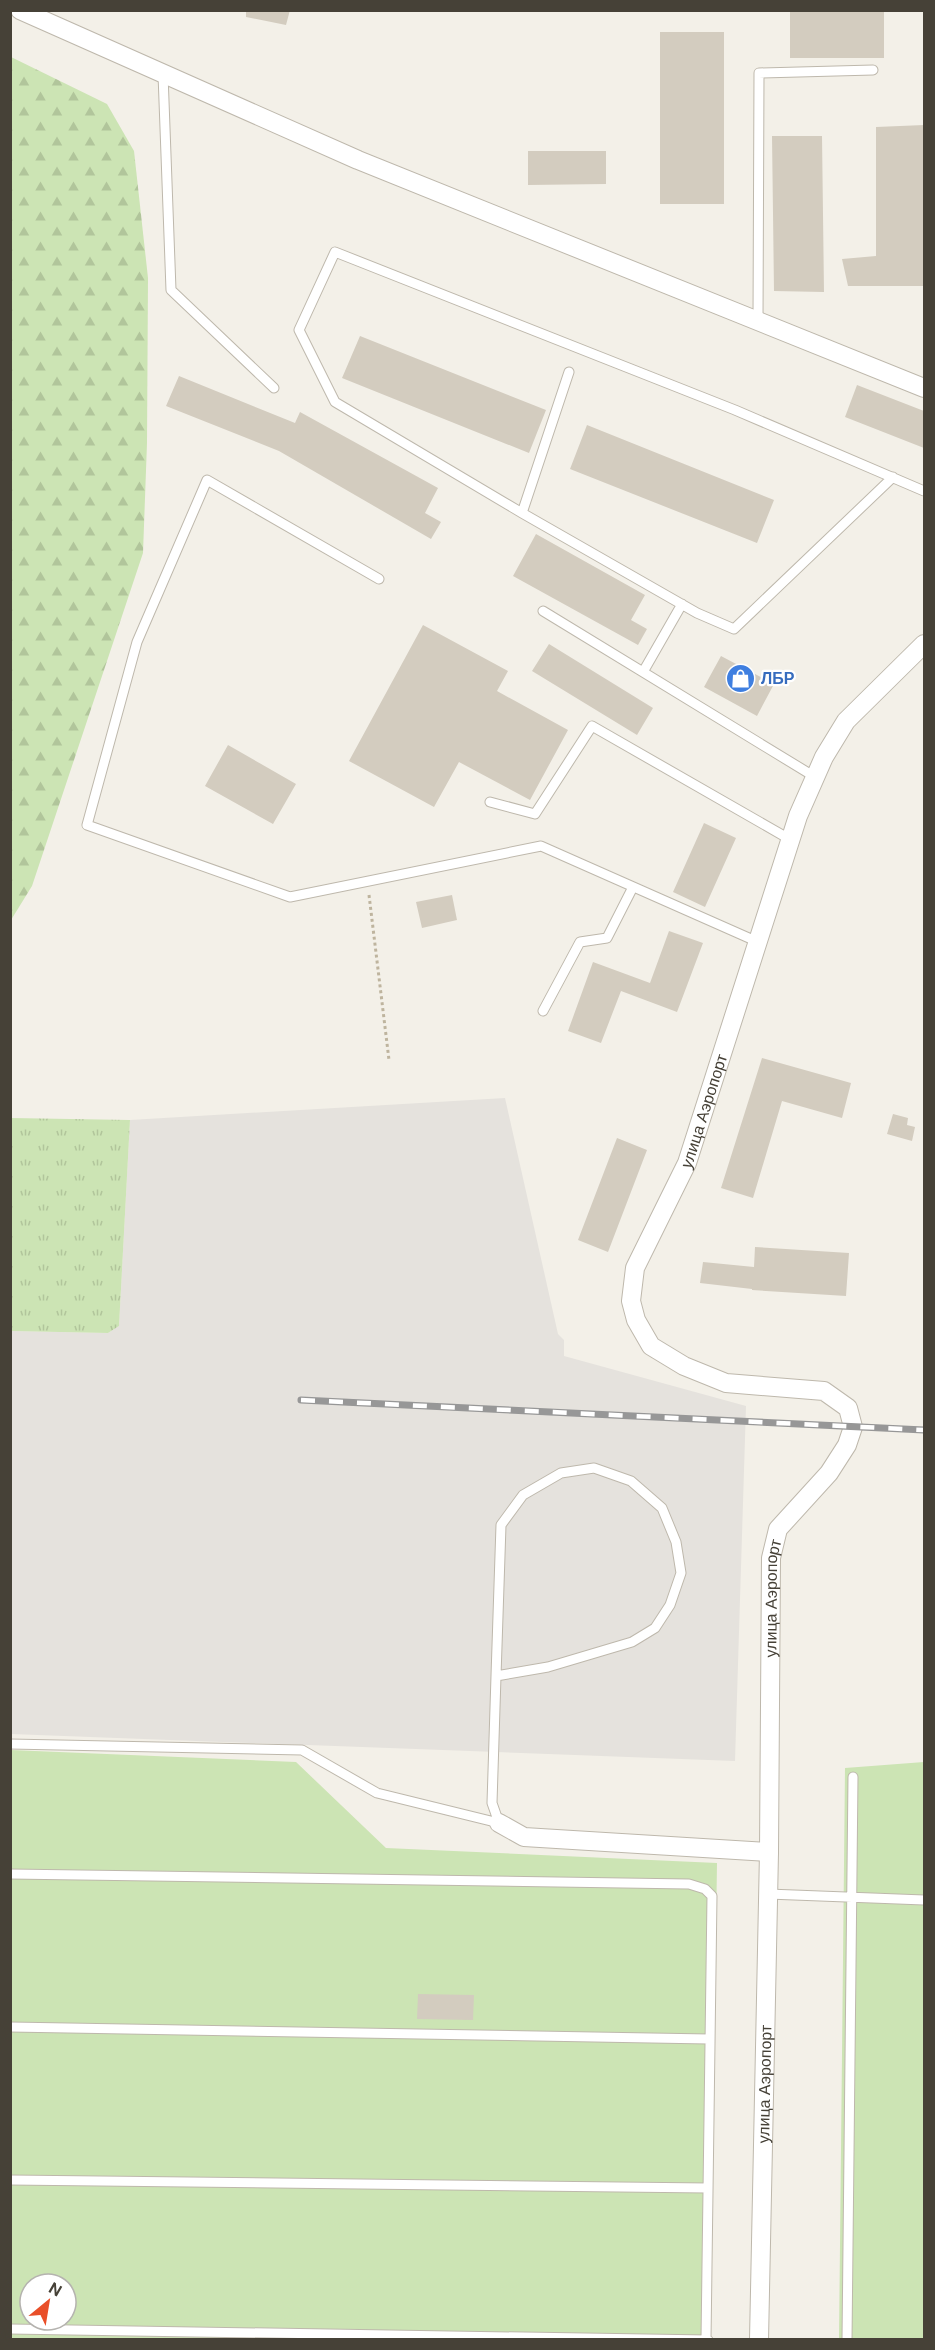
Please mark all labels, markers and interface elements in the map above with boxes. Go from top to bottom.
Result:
shop icon: ЛБР [724,662,756,694]
place label: ЛБР [761,668,795,689]
street label: улица Аэропорт [676,1051,732,1172]
street label: улица Аэропорт [760,1536,786,1658]
street label: улица Аэропорт [753,2024,776,2144]
north arrow [18,2272,78,2332]
text: N [45,2277,66,2301]

